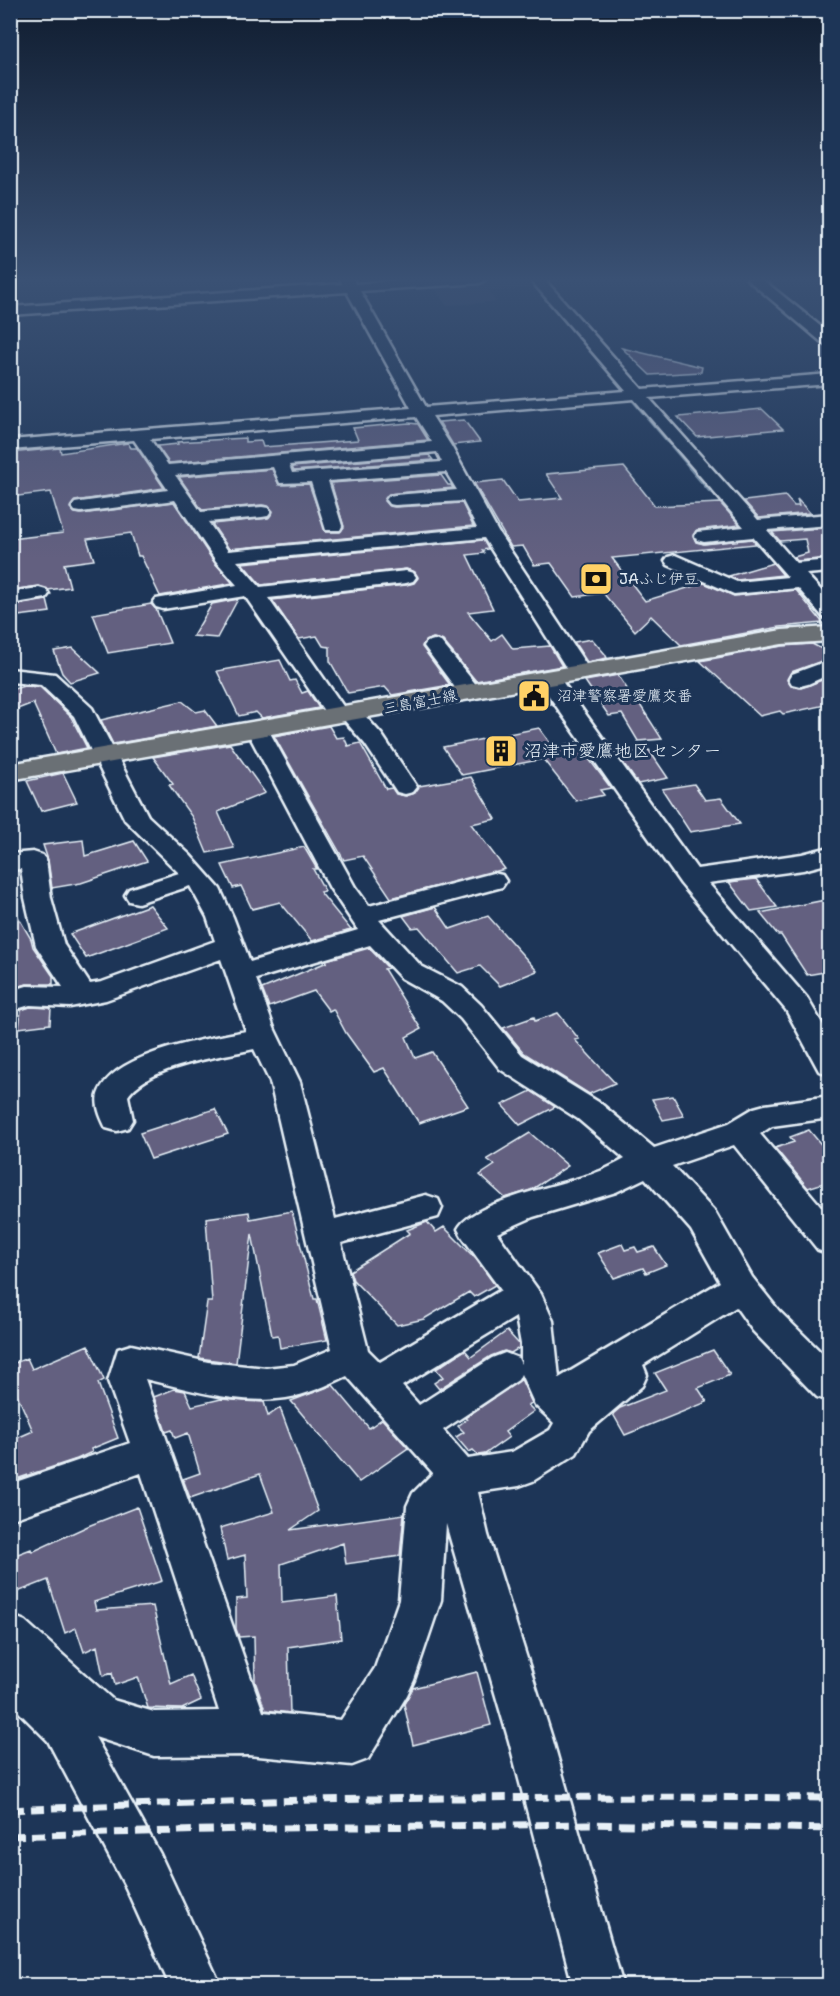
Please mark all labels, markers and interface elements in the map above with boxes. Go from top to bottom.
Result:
bank icon: JAふじ伊豆 [578,561,614,597]
place label: JAふじ伊豆 [619,569,699,589]
public building icon: 沼津警察署愛鷹交番 [516,678,552,714]
street label: 三島富士線 [381,685,459,719]
place label: 沼津警察署愛鷹交番 [557,686,692,706]
building icon: 沼津市愛鷹地区センター [483,733,519,769]
place label: 沼津市愛鷹地区センター [524,739,721,763]

